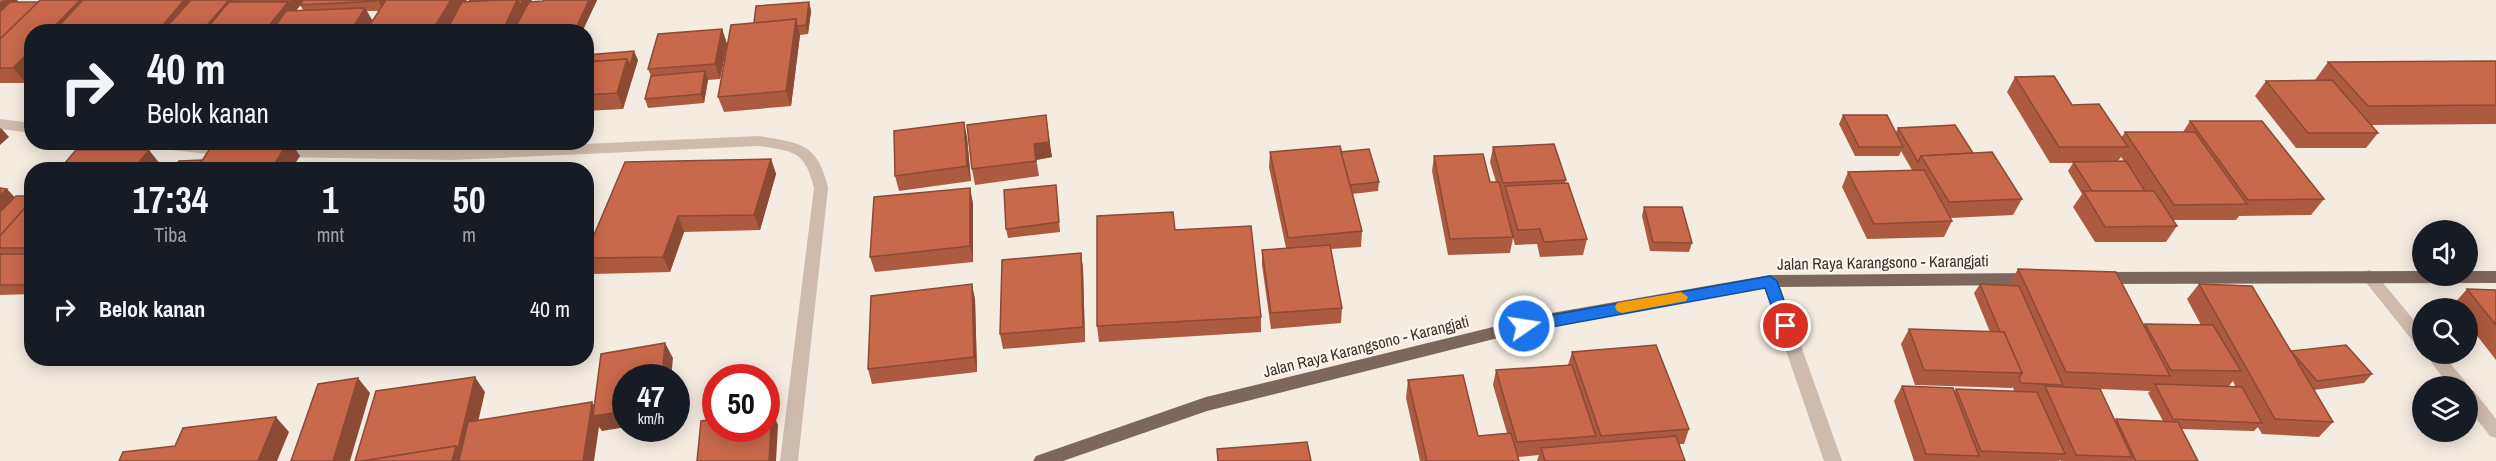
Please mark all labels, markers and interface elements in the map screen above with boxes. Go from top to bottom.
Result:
text: 40 m [147,41,226,97]
icon: right [48,48,126,126]
text: Belok kanan [147,95,269,131]
text: 17:34 [133,176,208,224]
text: 1 [322,176,339,224]
text: 50 [453,176,485,224]
map controls [2412,220,2478,442]
button: sound [2412,220,2478,286]
text: Tiba [154,221,187,248]
text: mnt [317,221,344,248]
text: m [462,221,476,248]
street label: Jalan Raya Karangsono - Karangjati [1777,249,1989,275]
icon: right [48,293,81,326]
text: Belok kanan [99,294,205,324]
text: 40 m [530,294,570,324]
position arrow [1492,294,1556,358]
button: search [2412,298,2478,364]
pin [1760,300,1811,351]
icon: arrive [1769,309,1802,342]
street label: Jalan Raya Karangsono - Karangjati [1261,310,1471,382]
speed limit sign: 50 [702,364,780,442]
text: 47 [637,376,665,416]
button: layers [2412,376,2478,442]
text: km/h [638,408,664,429]

